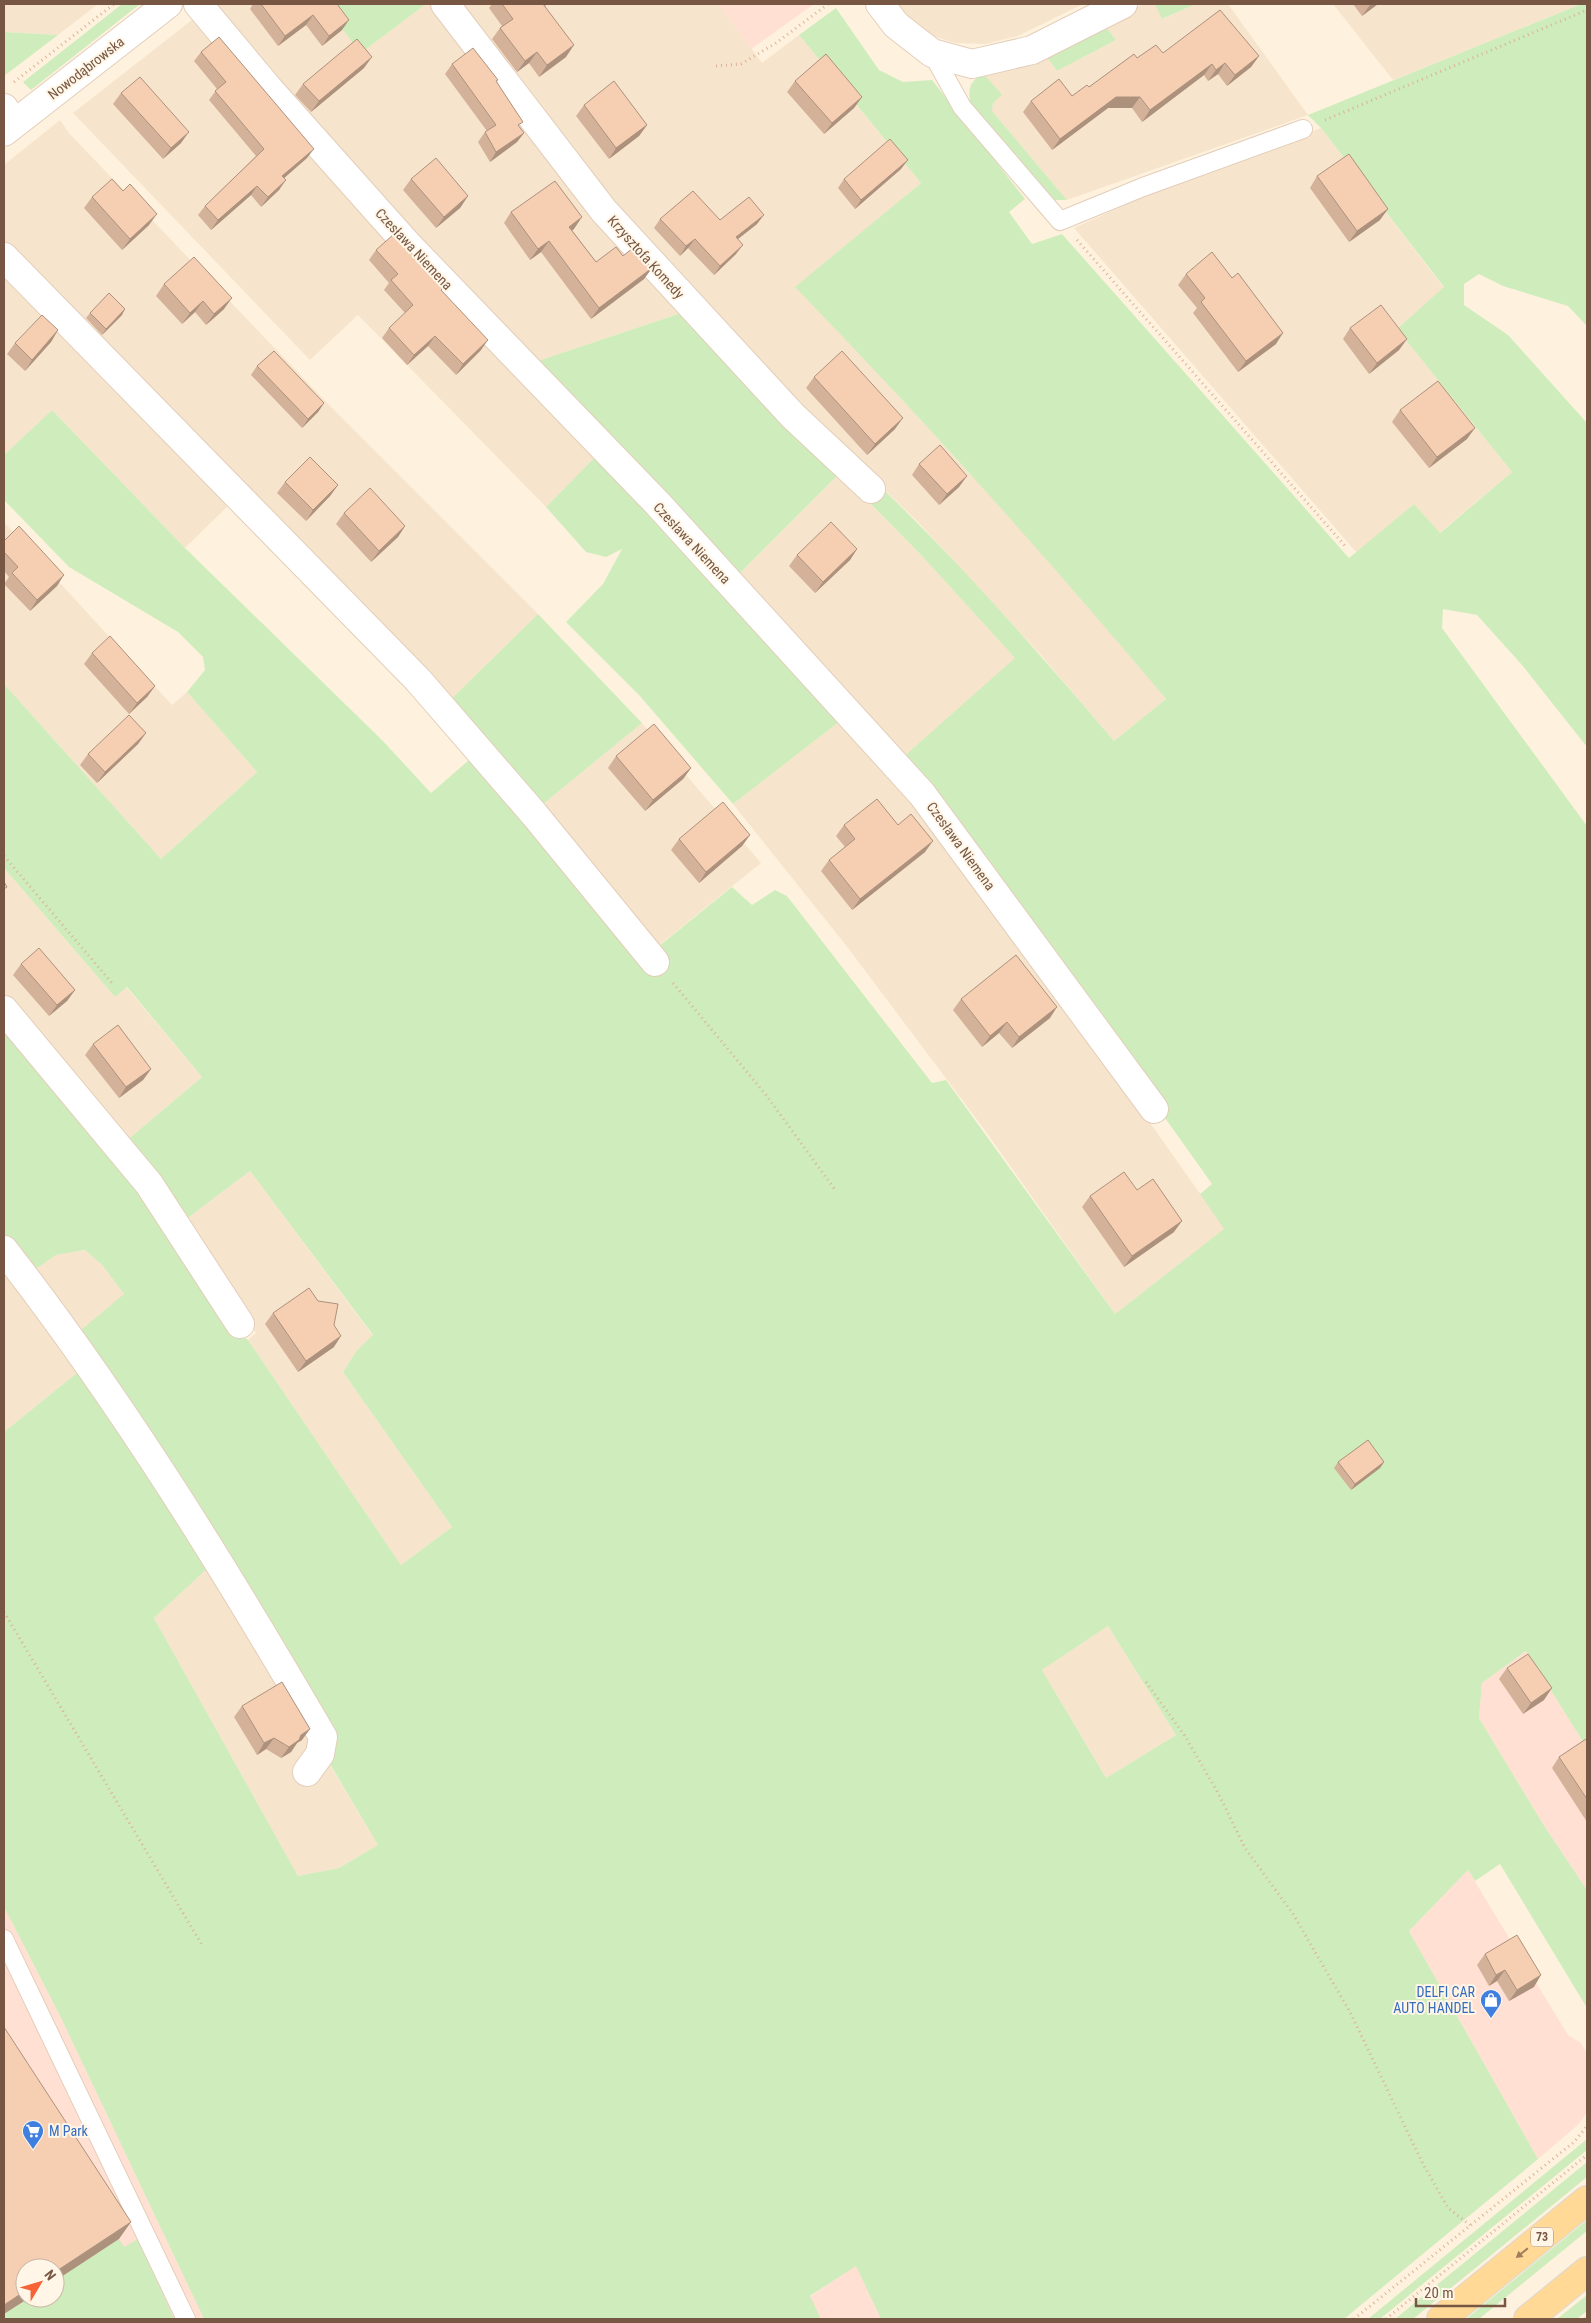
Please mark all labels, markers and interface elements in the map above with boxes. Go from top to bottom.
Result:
street label: Nowodąbrowska [45,33,127,103]
street label: Czesława Niemena [372,205,456,293]
street label: Krzysztofa Komedy [605,212,688,302]
street label: Czesława Niemena [650,499,734,587]
street label: Czesława Niemena [924,799,998,893]
place label: DELFI CAR AUTO HANDEL [1393,1984,1476,2016]
shop icon: DELFI CAR AUTO HANDEL [1479,1988,1503,2019]
supermarket icon: M Park [21,2119,45,2150]
place label: M Park [49,2123,88,2139]
road number: 73 [1531,2228,1553,2246]
one-way arrow [1516,2248,1529,2259]
north arrow [15,2258,65,2308]
text: N [41,2267,59,2283]
scale bar [1416,2276,1505,2308]
text: 20 m [1424,2284,1454,2302]

